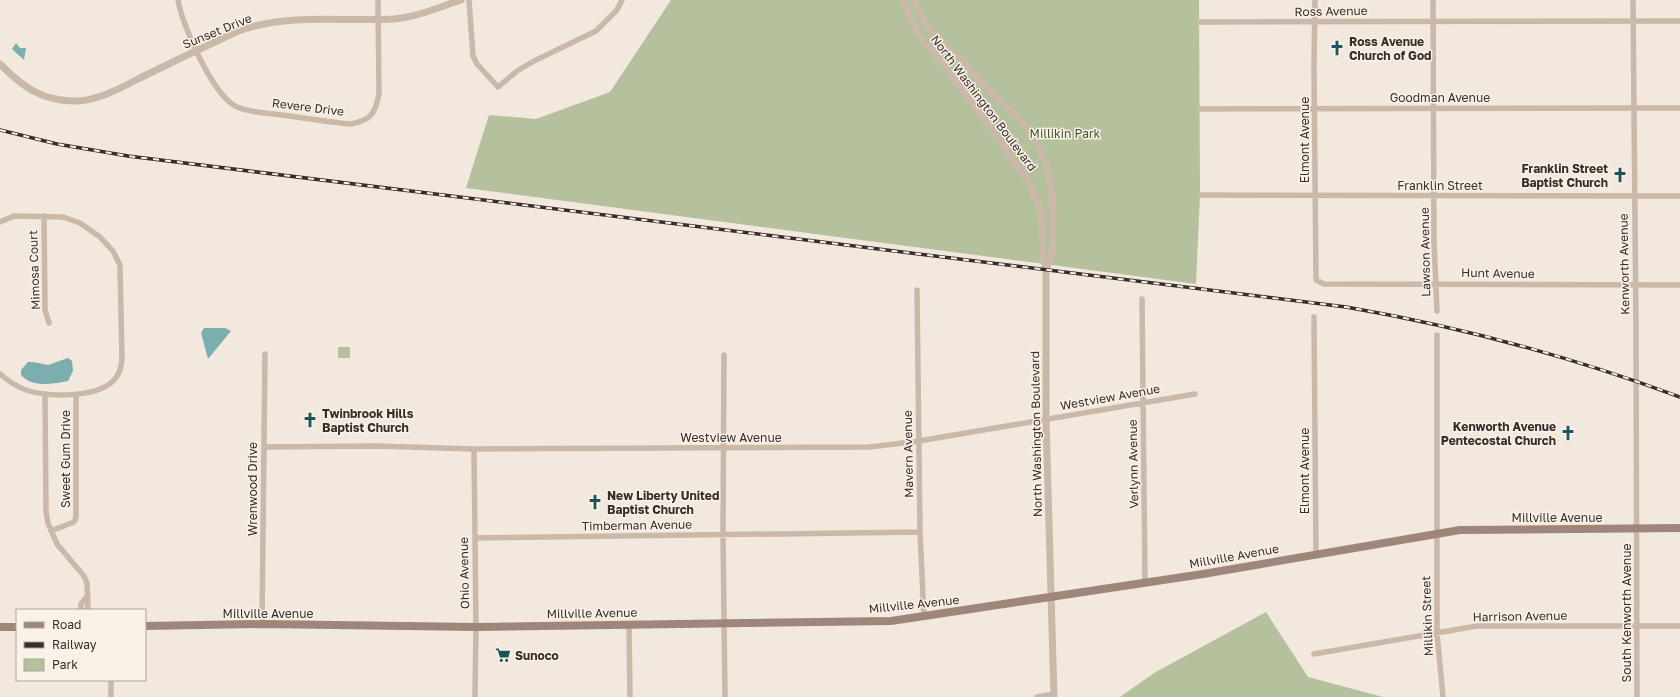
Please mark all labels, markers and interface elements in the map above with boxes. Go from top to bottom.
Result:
street label: Ross Avenue [1294,3,1368,19]
street label: Sunset Drive [180,10,254,52]
street label: North Washington Boulevard [928,32,1040,174]
place label: Ross Avenue Church of God [1349,34,1432,63]
church icon: Ross Avenue Church of God [1328,39,1346,57]
street label: Goodman Avenue [1390,90,1490,105]
street label: Revere Drive [271,95,345,119]
street label: Elmont Avenue [1297,97,1312,183]
park label: Millikin Park [1030,126,1101,141]
place label: Franklin Street Baptist Church [1521,161,1608,190]
church icon: Franklin Street Baptist Church [1611,166,1629,184]
street label: Franklin Street [1397,178,1483,193]
street label: Lawson Avenue [1417,207,1433,297]
street label: Kenworth Avenue [1616,213,1632,315]
street label: Mimosa Court [25,230,43,310]
street label: Hunt Avenue [1461,265,1535,281]
street label: North Washington Boulevard [1027,351,1045,517]
street label: Westview Avenue [1059,381,1161,413]
place label: Twinbrook Hills Baptist Church [322,406,414,435]
street label: Sweet Gum Drive [58,410,73,508]
street label: Mavern Avenue [900,410,916,498]
church icon: Twinbrook Hills Baptist Church [301,411,319,429]
street label: Verlynn Avenue [1125,419,1141,509]
place label: Kenworth Avenue Pentecostal Church [1441,419,1556,448]
church icon: Kenworth Avenue Pentecostal Church [1559,424,1577,442]
street label: Elmont Avenue [1297,428,1312,514]
street label: Westview Avenue [680,430,782,445]
street label: Wrenwood Drive [245,442,260,536]
place label: New Liberty United Baptist Church [607,488,719,517]
church icon: New Liberty United Baptist Church [586,493,604,511]
street label: Millville Avenue [1512,510,1602,525]
street label: Timberman Avenue [582,517,692,533]
street label: Ohio Avenue [456,537,472,609]
street label: Millville Avenue [1188,541,1280,571]
street label: South Kenworth Avenue [1619,544,1634,682]
street label: Millikin Street [1418,575,1436,656]
street label: Millville Avenue [868,592,960,616]
street label: Millville Avenue [546,605,638,621]
street label: Millville Avenue [223,606,313,621]
street label: Harrison Avenue [1472,608,1568,624]
legend [16,609,146,681]
text: Road [52,617,81,632]
text: Railway [52,637,97,652]
supermarket icon: Sunoco [494,646,512,664]
place label: Sunoco [515,648,559,663]
text: Park [52,657,78,672]

